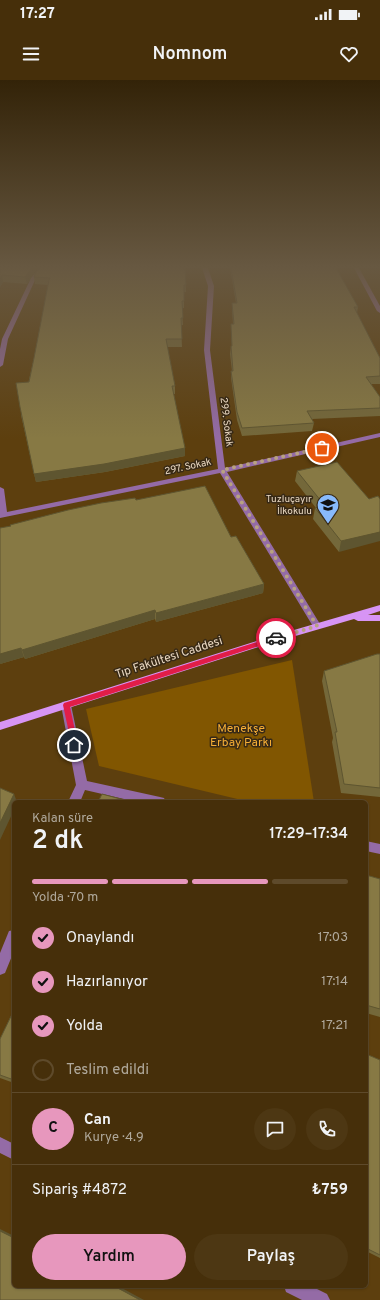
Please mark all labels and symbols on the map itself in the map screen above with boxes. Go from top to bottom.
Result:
street label: 299. Sokak [217,397,235,447]
pin [305,431,339,465]
street label: 297. Sokak [163,456,213,478]
school or university icon: Tuzluçayır İlkokulu [315,492,341,525]
place label: Tuzluçayır İlkokulu [266,493,312,518]
courier [256,618,296,658]
street label: Tıp Fakültesi Caddesi [113,633,225,683]
park label: Menekşe Erbay Parkı [210,721,272,751]
pin [57,728,91,762]

